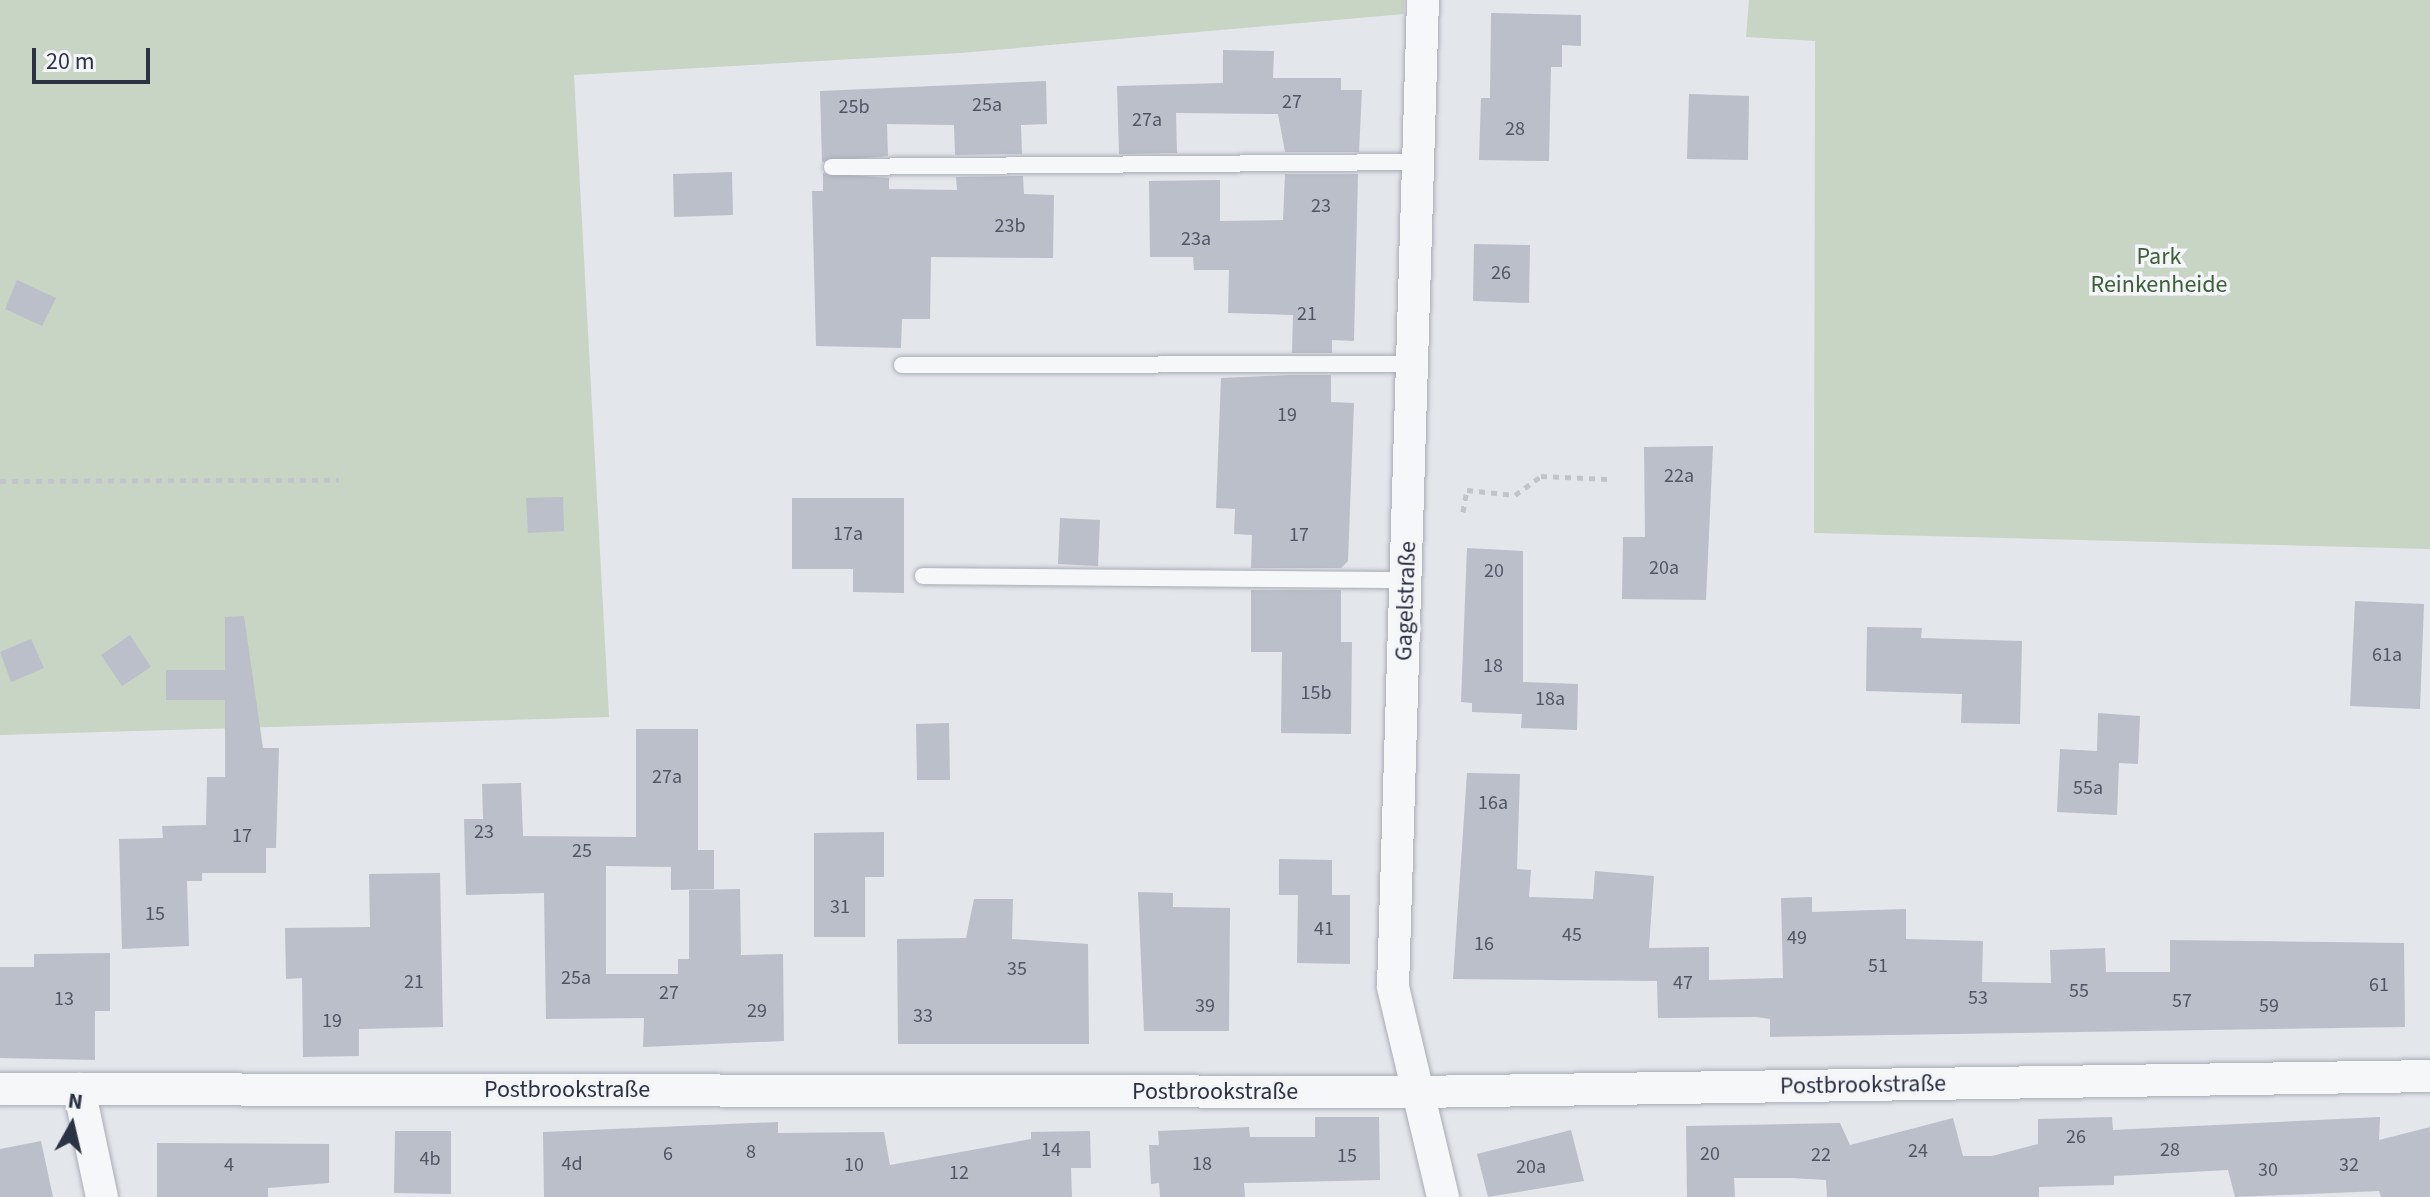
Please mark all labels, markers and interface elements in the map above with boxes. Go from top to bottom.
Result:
scale bar [36,32,154,82]
text: 20 m [46,44,95,79]
house number: 27 [1282,90,1302,114]
house number: 25a [972,93,1002,117]
house number: 25b [839,95,869,119]
house number: 27a [1132,108,1162,132]
house number: 28 [1505,117,1525,141]
house number: 23 [1311,194,1331,218]
house number: 23b [995,214,1025,238]
house number: 23a [1181,227,1211,251]
park label: Park Reinkenheide [2091,243,2227,299]
house number: 26 [1491,261,1511,285]
house number: 21 [1297,302,1317,326]
house number: 19 [1277,403,1297,427]
house number: 22a [1664,464,1694,488]
house number: 17a [833,522,863,546]
house number: 17 [1289,523,1309,547]
street label: Gagelstraße [1390,541,1422,661]
house number: 20a [1649,556,1679,580]
house number: 20 [1484,559,1504,583]
house number: 61a [2372,643,2402,667]
house number: 18 [1483,654,1503,678]
house number: 15b [1301,681,1331,705]
house number: 18a [1535,687,1565,711]
house number: 27a [652,765,682,789]
house number: 55a [2073,776,2103,800]
house number: 16a [1478,791,1508,815]
house number: 23 [474,820,494,844]
house number: 17 [232,824,252,848]
house number: 25 [572,839,592,863]
house number: 31 [830,895,850,919]
house number: 15 [145,902,165,926]
house number: 41 [1314,917,1334,941]
house number: 45 [1562,923,1582,947]
house number: 49 [1787,926,1807,950]
house number: 16 [1474,932,1494,956]
house number: 51 [1868,954,1888,978]
house number: 35 [1007,957,1027,981]
house number: 25a [561,966,591,990]
house number: 21 [404,970,424,994]
house number: 47 [1673,971,1693,995]
house number: 61 [2369,973,2389,997]
house number: 55 [2069,979,2089,1003]
house number: 27 [659,981,679,1005]
house number: 53 [1968,986,1988,1010]
house number: 13 [54,987,74,1011]
house number: 57 [2172,989,2192,1013]
house number: 39 [1195,994,1215,1018]
house number: 59 [2259,994,2279,1018]
house number: 29 [747,999,767,1023]
house number: 33 [913,1004,933,1028]
house number: 19 [322,1009,342,1033]
street label: Postbrookstraße [1780,1069,1946,1101]
street label: Postbrookstraße [484,1076,650,1104]
street label: Postbrookstraße [1132,1078,1298,1106]
text: N [66,1084,85,1118]
north arrow [32,1085,112,1165]
house number: 26 [2066,1125,2086,1149]
house number: 14 [1041,1138,1061,1162]
house number: 28 [2160,1138,2180,1162]
house number: 24 [1908,1139,1928,1163]
house number: 8 [746,1140,756,1164]
house number: 6 [663,1142,673,1166]
house number: 20 [1700,1142,1720,1166]
house number: 22 [1811,1143,1831,1167]
house number: 15 [1337,1144,1357,1168]
house number: 4b [420,1147,440,1171]
house number: 4d [561,1152,583,1176]
house number: 18 [1192,1152,1212,1176]
house number: 4 [224,1153,234,1177]
house number: 10 [844,1153,864,1177]
house number: 32 [2339,1153,2359,1177]
house number: 20a [1516,1155,1546,1179]
house number: 30 [2258,1158,2278,1182]
house number: 12 [949,1161,969,1185]

